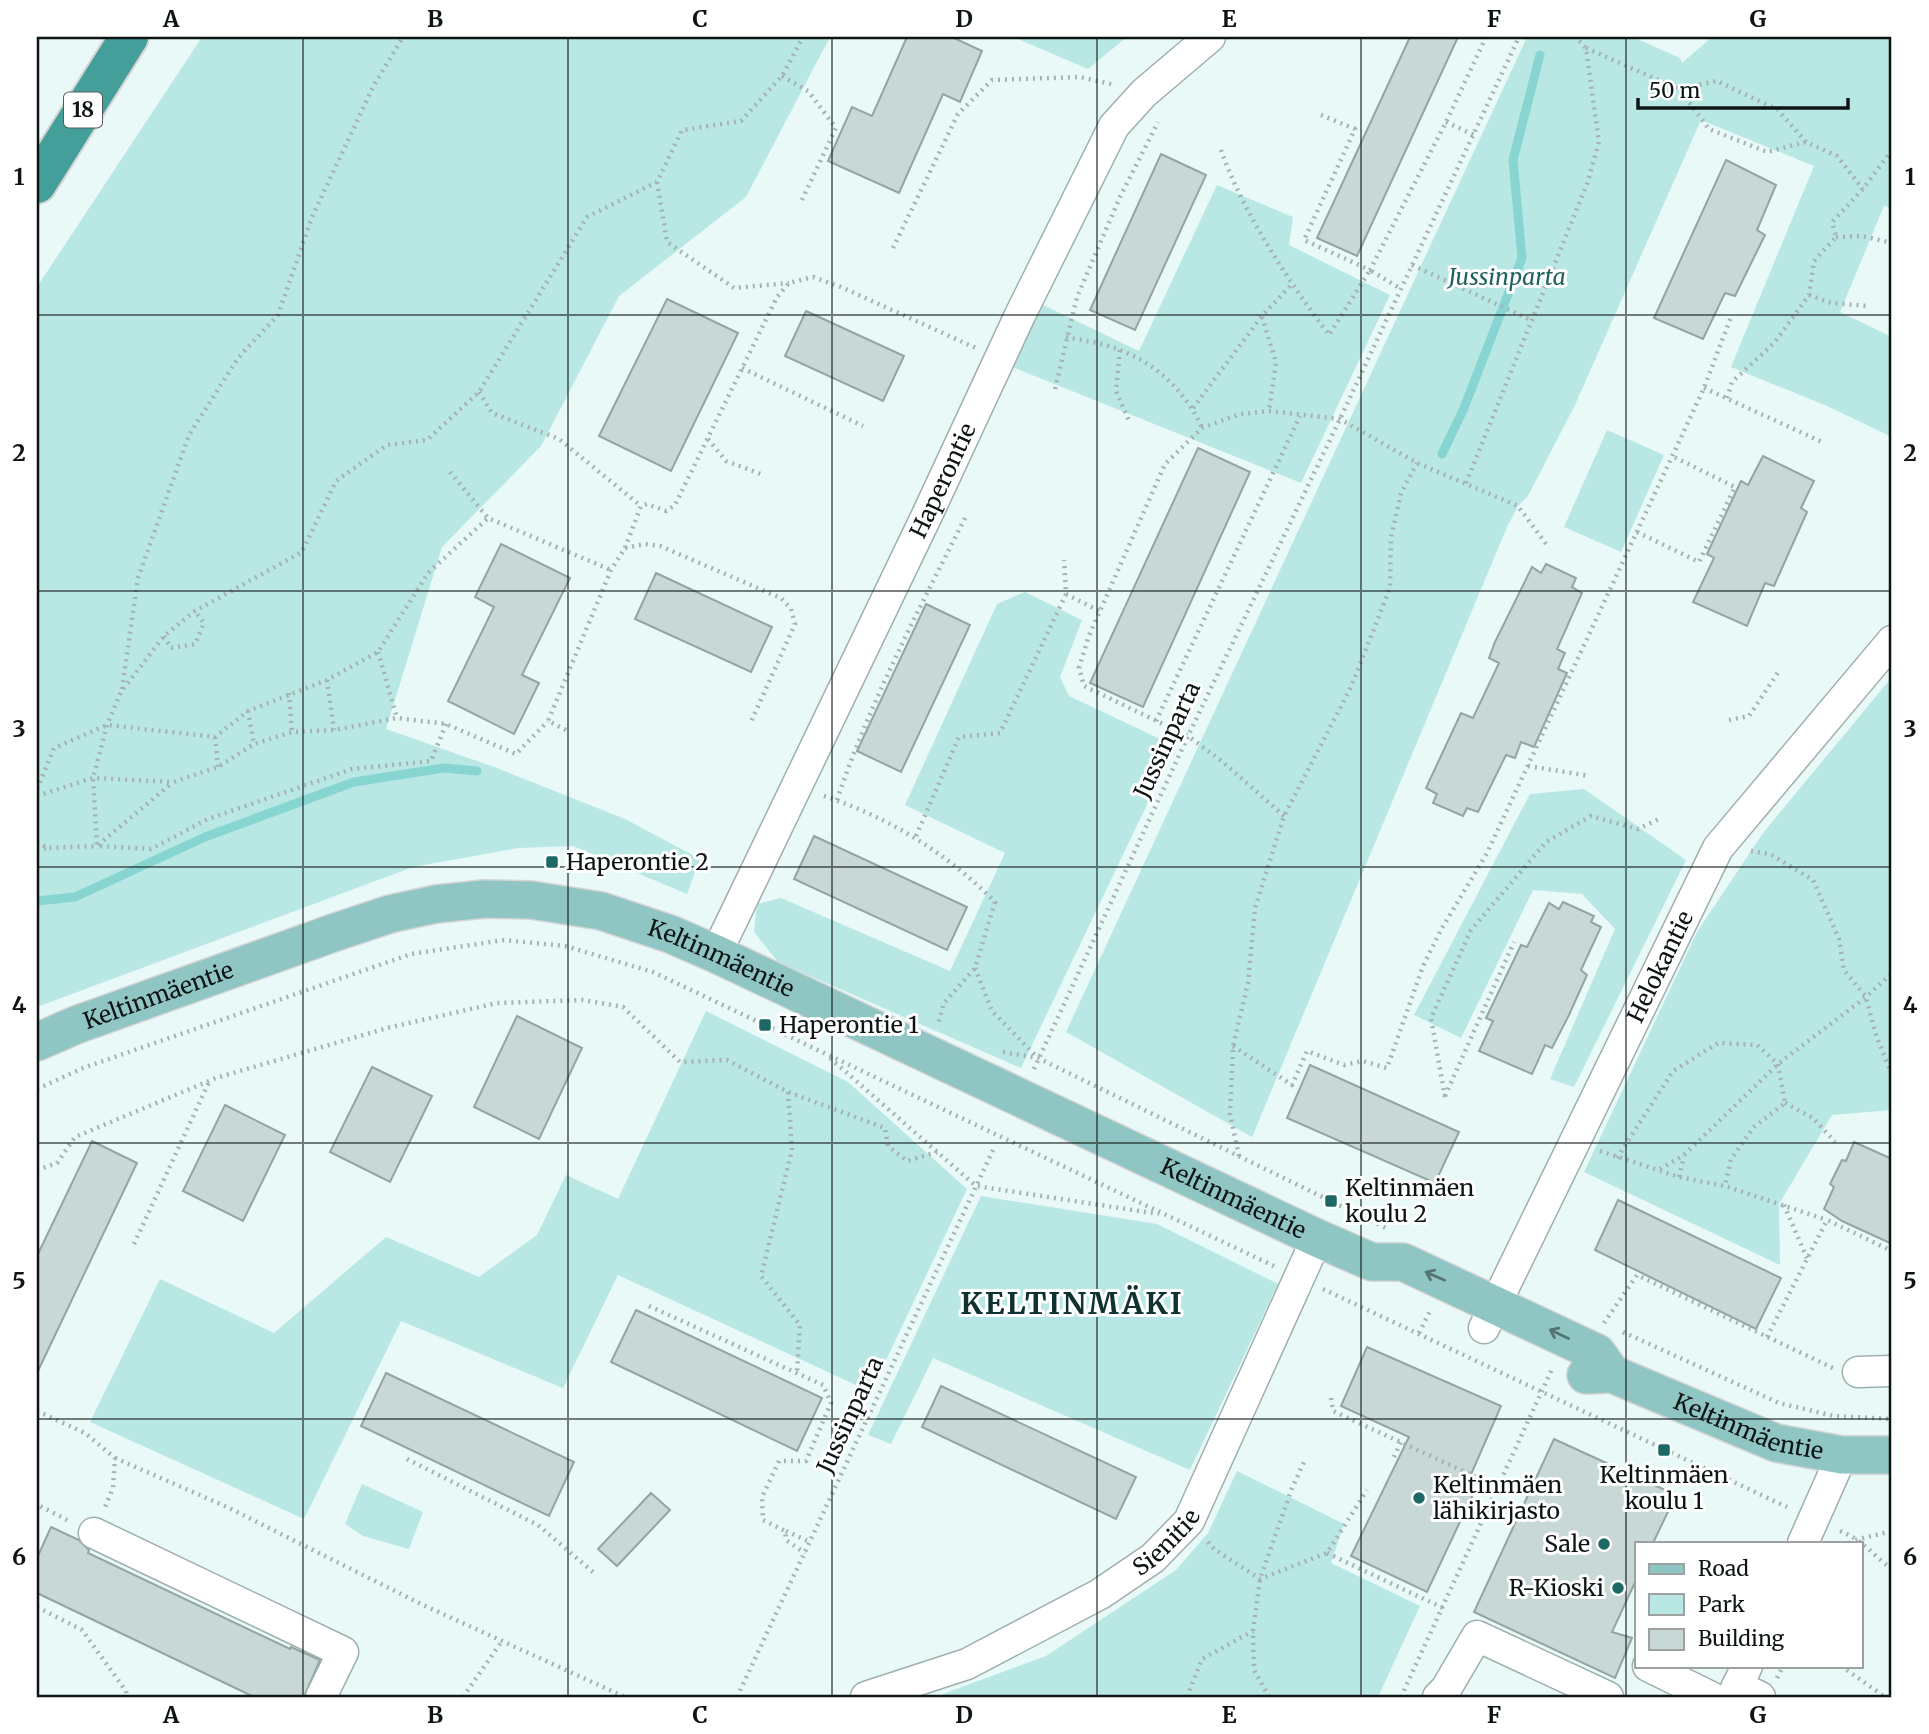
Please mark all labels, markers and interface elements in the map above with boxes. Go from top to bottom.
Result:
text: A [162,4,180,33]
text: B [427,4,443,33]
text: C [692,4,708,33]
text: D [955,4,973,33]
text: E [1221,4,1237,33]
text: F [1487,4,1501,33]
text: G [1750,4,1767,33]
scale bar [1638,66,1848,110]
text: 50 m [1649,77,1700,104]
road number: 18 [64,92,102,128]
text: 1 [14,162,25,191]
text: 1 [1905,162,1916,191]
park label: Jussinparta [1445,262,1566,291]
street label: Haperontie [903,418,982,543]
text: 2 [12,438,26,467]
text: 2 [1903,438,1917,467]
street label: Jussinparta [1127,677,1206,804]
text: 3 [12,714,26,743]
text: 3 [1903,714,1917,743]
place label: Haperontie 2 [566,847,709,876]
marker: Haperontie 2 [544,854,560,870]
street label: Helokantie [1620,906,1699,1027]
street label: Keltinmäentie [644,913,799,1003]
street label: Keltinmäentie [79,955,237,1035]
text: 4 [12,990,27,1019]
text: 4 [1903,990,1918,1019]
place label: Haperontie 1 [779,1010,919,1039]
marker: Haperontie 1 [757,1017,773,1033]
street label: Keltinmäentie [1156,1151,1311,1245]
place label: Keltinmäen koulu 2 [1345,1173,1474,1228]
marker: Keltinmäen koulu 2 [1323,1193,1339,1209]
text: 5 [12,1266,26,1295]
text: 5 [1903,1266,1917,1295]
one-way arrow [1425,1269,1447,1282]
district label: KELTINMÄKI [960,1284,1184,1322]
one-way arrow [1549,1327,1570,1340]
street label: Jussinparta [810,1352,889,1479]
street label: Keltinmäentie [1670,1387,1826,1465]
marker: Keltinmäen koulu 1 [1656,1442,1672,1458]
place label: Keltinmäen koulu 1 [1599,1460,1729,1515]
place label: Keltinmäen lähikirjasto [1433,1470,1562,1525]
marker: Keltinmäen lähikirjasto [1411,1490,1427,1506]
street label: Sienitie [1127,1505,1206,1582]
place label: Sale [1544,1529,1590,1558]
marker: Sale [1596,1536,1612,1552]
text: 6 [12,1542,26,1571]
legend [1635,1542,1862,1668]
text: 6 [1903,1542,1917,1571]
text: Road [1698,1555,1749,1582]
place label: R-Kioski [1509,1573,1604,1602]
marker: R-Kioski [1610,1580,1626,1596]
text: Park [1698,1591,1745,1618]
text: Building [1698,1625,1785,1652]
text: A [162,1700,180,1729]
text: B [427,1700,443,1729]
text: C [692,1700,708,1729]
text: D [955,1700,973,1729]
text: E [1221,1700,1237,1729]
text: F [1487,1700,1501,1729]
text: G [1750,1700,1767,1729]

